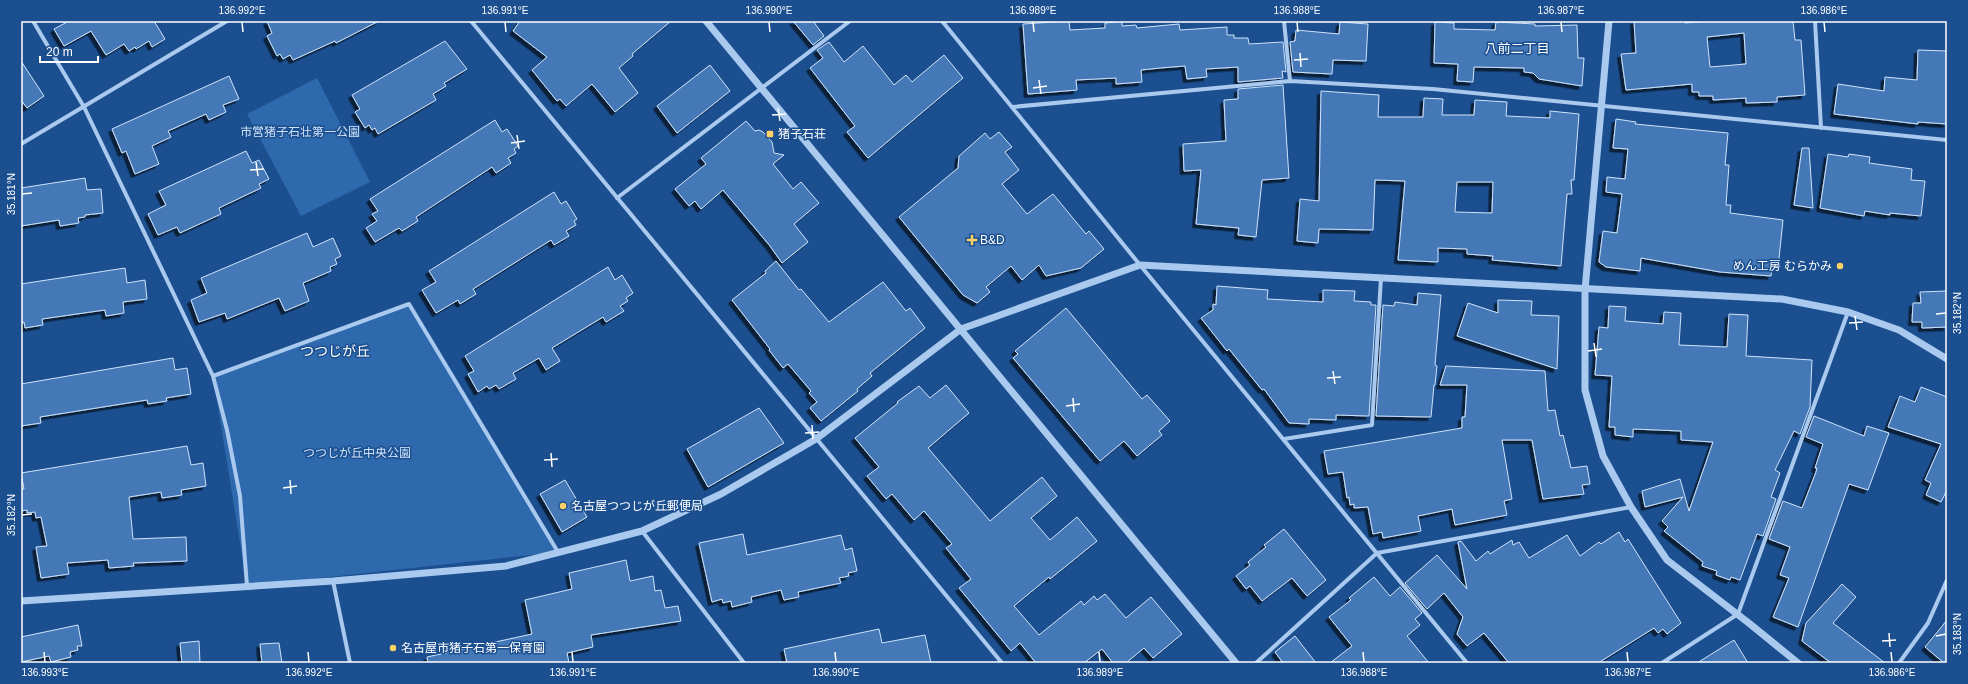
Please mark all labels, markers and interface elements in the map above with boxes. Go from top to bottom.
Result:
text: 136.992°E [219,5,266,16]
text: 136.991°E [482,5,529,16]
text: 136.990°E [746,5,793,16]
text: 136.989°E [1010,5,1057,16]
text: 136.988°E [1274,5,1321,16]
text: 136.987°E [1538,5,1585,16]
text: 136.986°E [1801,5,1848,16]
scale bar [40,38,98,64]
district label: 八前二丁目 [1484,41,1550,56]
text: 20 m [46,45,73,59]
park label: 市営猪子石壮第一公園 [240,125,360,139]
place label: 猪子石荘 [778,127,826,141]
marker: 猪子石荘 [765,129,775,139]
text: 35.181°N [6,173,17,215]
place label: B&D [980,233,1005,247]
marker: B&D [967,235,977,245]
place label: めん工房 むらかみ [1733,259,1832,273]
marker: めん工房 むらかみ [1835,261,1845,271]
text: 35.182°N [1952,292,1963,334]
district label: つつじが丘 [300,343,370,359]
park label: つつじが丘中央公園 [303,446,411,460]
text: 35.182°N [6,494,17,536]
place label: 名古屋つつじが丘郵便局 [571,499,703,513]
marker: 名古屋つつじが丘郵便局 [558,501,568,511]
text: 35.183°N [1952,613,1963,655]
place label: 名古屋市猪子石第一保育園 [401,641,545,655]
marker: 名古屋市猪子石第一保育園 [388,643,398,653]
text: 136.993°E [22,667,69,678]
text: 136.992°E [286,667,333,678]
text: 136.991°E [550,667,597,678]
text: 136.990°E [813,667,860,678]
text: 136.989°E [1077,667,1124,678]
text: 136.988°E [1341,667,1388,678]
text: 136.987°E [1605,667,1652,678]
text: 136.986°E [1869,667,1916,678]

